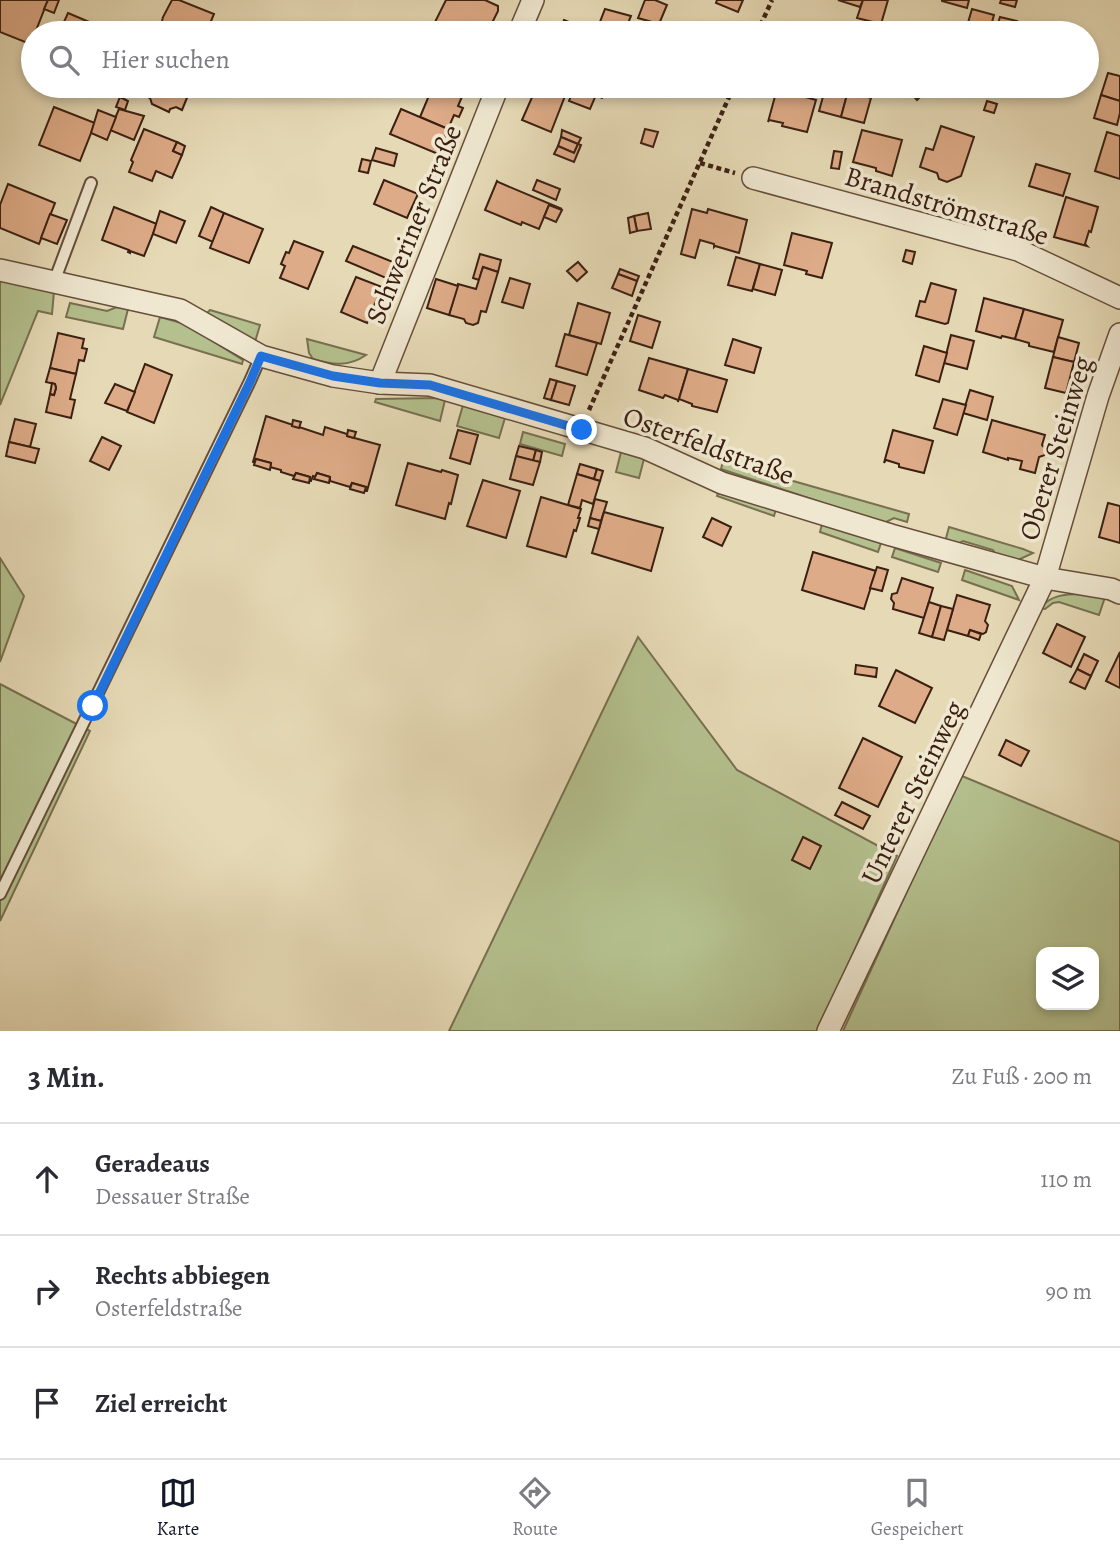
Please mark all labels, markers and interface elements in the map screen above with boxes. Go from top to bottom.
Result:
search box [21,21,1099,98]
icon: search [45,41,83,79]
text: Hier suchen [101,42,230,77]
street label: Schweriner Straße [357,119,471,330]
street label: Brandströmstraße [840,157,1053,255]
street label: Oberer Steinweg [1010,352,1102,545]
street label: Osterfeldstraße [618,397,799,494]
route end [566,414,597,445]
route start [77,690,108,721]
street label: Unterer Steinweg [852,694,974,891]
map controls [1036,947,1099,1010]
button: layers [1036,947,1099,1010]
text: 3 Min. [28,1057,105,1097]
text: Zu Fuß · 200 m [952,1061,1092,1092]
text: Geradeaus [95,1146,210,1181]
icon: ahead [28,1160,66,1198]
text: 110 m [1040,1164,1092,1195]
text: Dessauer Straße [95,1181,250,1212]
text: Rechts abbiegen [95,1258,270,1293]
icon: right [28,1272,66,1310]
text: 90 m [1046,1276,1092,1307]
text: Osterfeldstraße [95,1293,242,1324]
icon: arrive [28,1384,66,1422]
text: Ziel erreicht [95,1386,228,1421]
tab: Karte [157,1474,199,1542]
tab: Route [512,1474,558,1542]
tab: Gespeichert [871,1474,963,1542]

